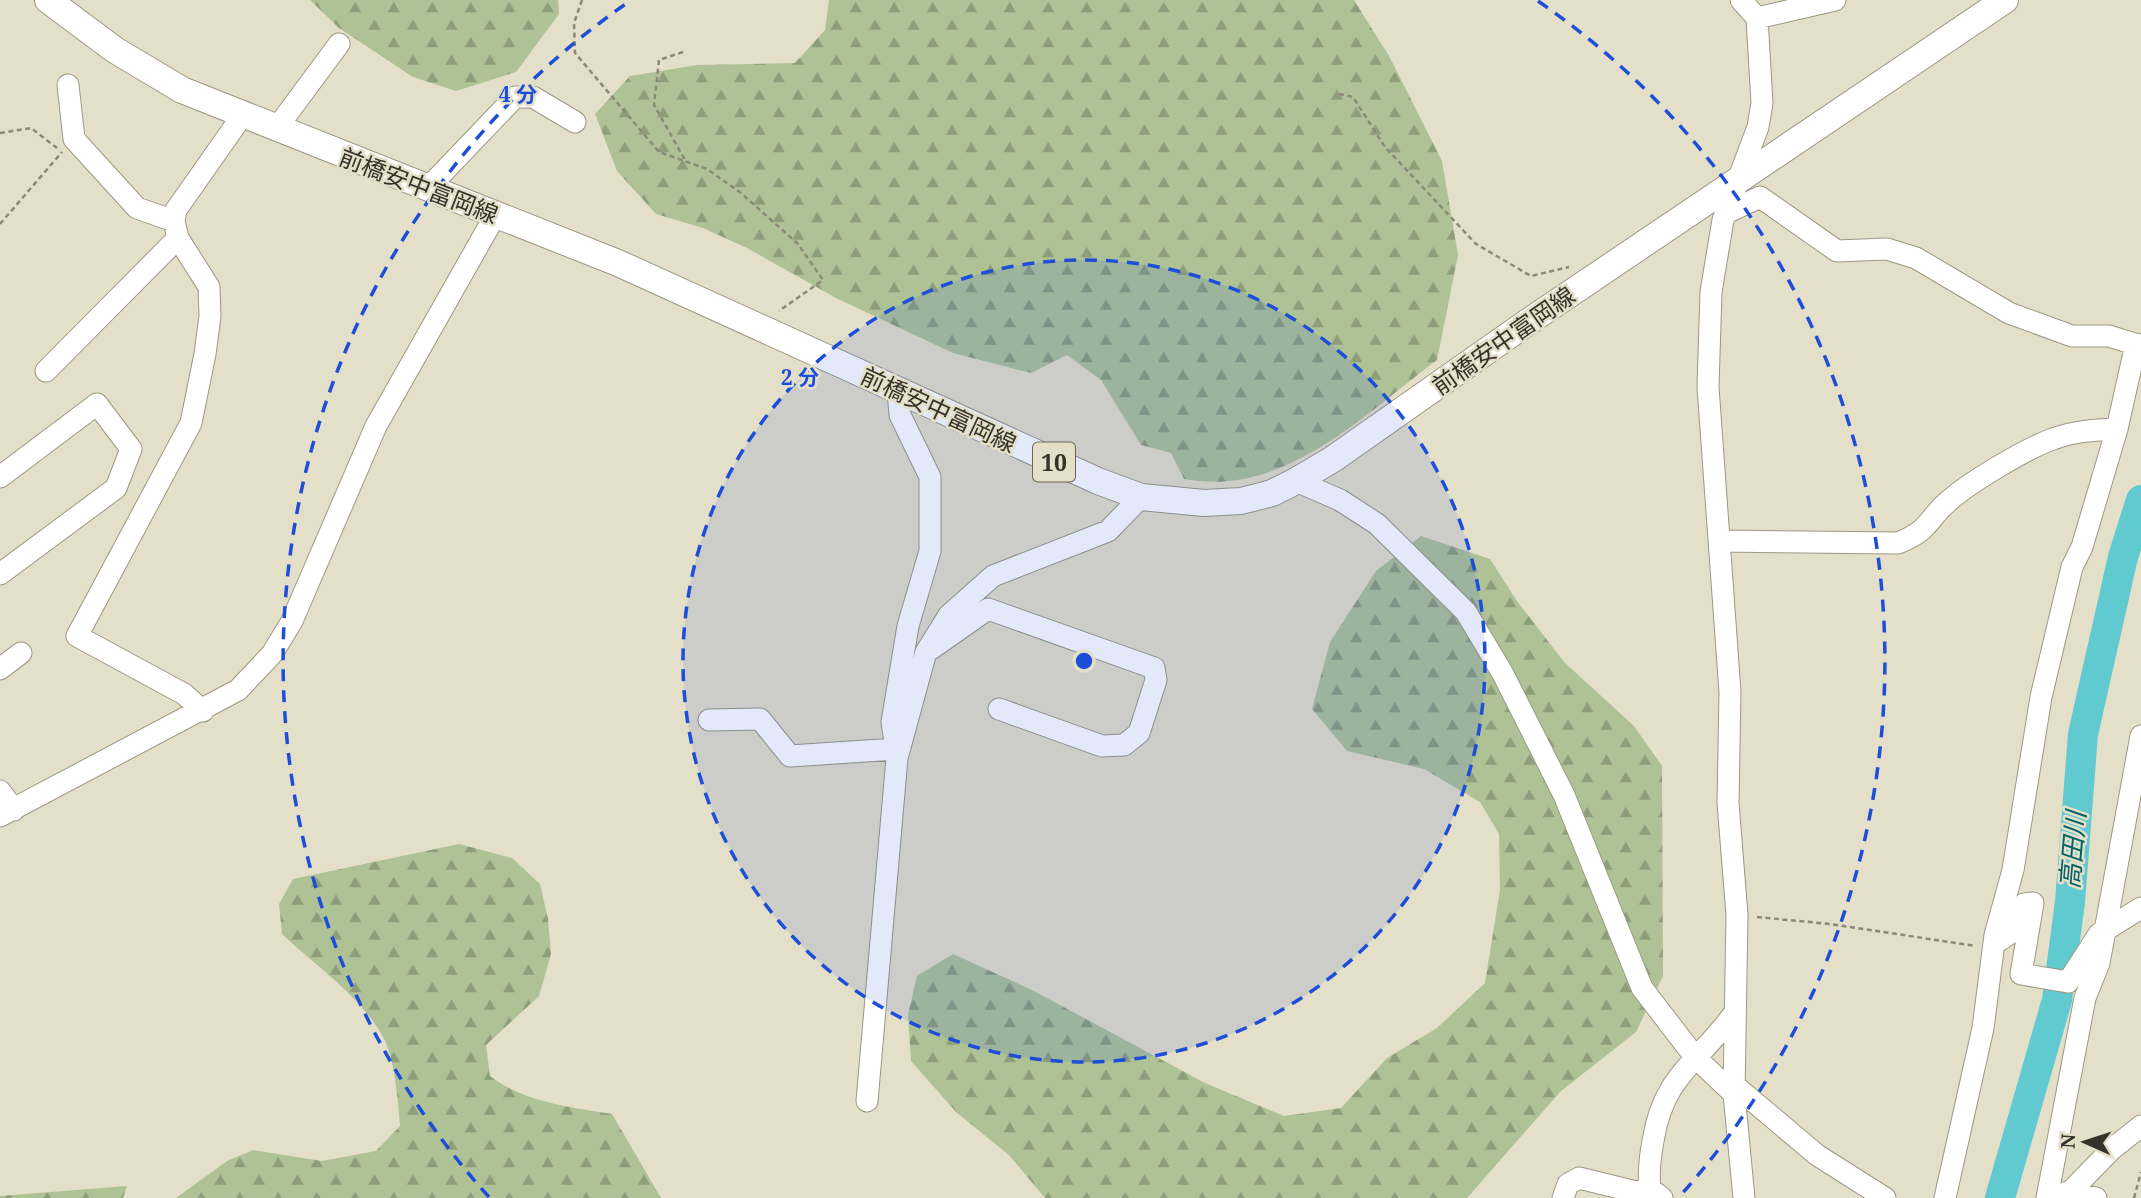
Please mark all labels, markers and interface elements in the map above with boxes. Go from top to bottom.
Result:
text: 4 分 [499,80,537,108]
street label: 前橋安中富岡線 [335,139,503,231]
street label: 前橋安中富岡線 [1425,278,1581,402]
street label: 前橋安中富岡線 [856,359,1022,459]
text: 2 分 [781,363,819,391]
road number: 10 [1033,442,1075,482]
centre of rings [1072,649,1096,673]
water label: 高田川 [2051,807,2094,890]
north arrow [2050,1107,2120,1177]
text: N [2055,1133,2081,1149]

